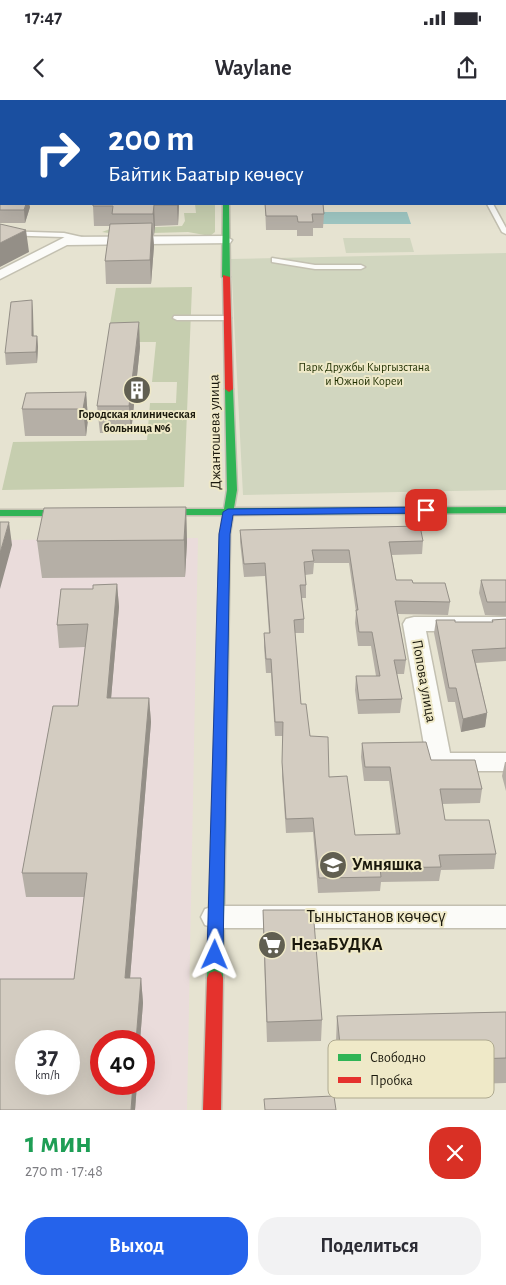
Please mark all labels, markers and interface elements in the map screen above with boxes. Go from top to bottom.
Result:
text: 17:47 [25,8,62,27]
icon: back [25,54,53,82]
icon: share [453,54,481,82]
text: Waylane [214,57,292,79]
icon: right [25,120,90,185]
text: 200 m [108,122,195,157]
text: Байтик Баатыр көчөсү [108,163,304,185]
park label: Парк Дружбы Кыргызстана и Южной Кореи [298,361,430,387]
street label: Джантошева улица [206,374,224,490]
building icon: Городская клиническая больница №6 [122,375,152,405]
place label: Городская клиническая больница №6 [78,408,196,434]
pin [405,489,447,531]
icon: arrive [412,496,440,524]
street label: Попова улица [409,638,439,724]
school or university icon: Умняшка [318,850,348,880]
place label: Умняшка [352,856,422,874]
street label: Тыныстанов көчөсү [306,908,446,926]
position arrow [188,928,240,980]
supermarket icon: НезаБУДКА [257,930,287,960]
place label: НезаБУДКА [291,936,383,954]
speed limit sign: 40 [90,1030,155,1095]
legend [328,1040,494,1098]
text: 37 [37,1044,58,1069]
text: Свободно [370,1051,426,1065]
text: km/h [35,1069,60,1081]
text: Пробка [370,1074,413,1088]
button: close [429,1127,481,1179]
text: 1 мин [25,1128,92,1158]
text: 270 m · 17:48 [25,1163,103,1179]
button: Выход [25,1217,248,1275]
button: Поделиться [258,1217,481,1275]

